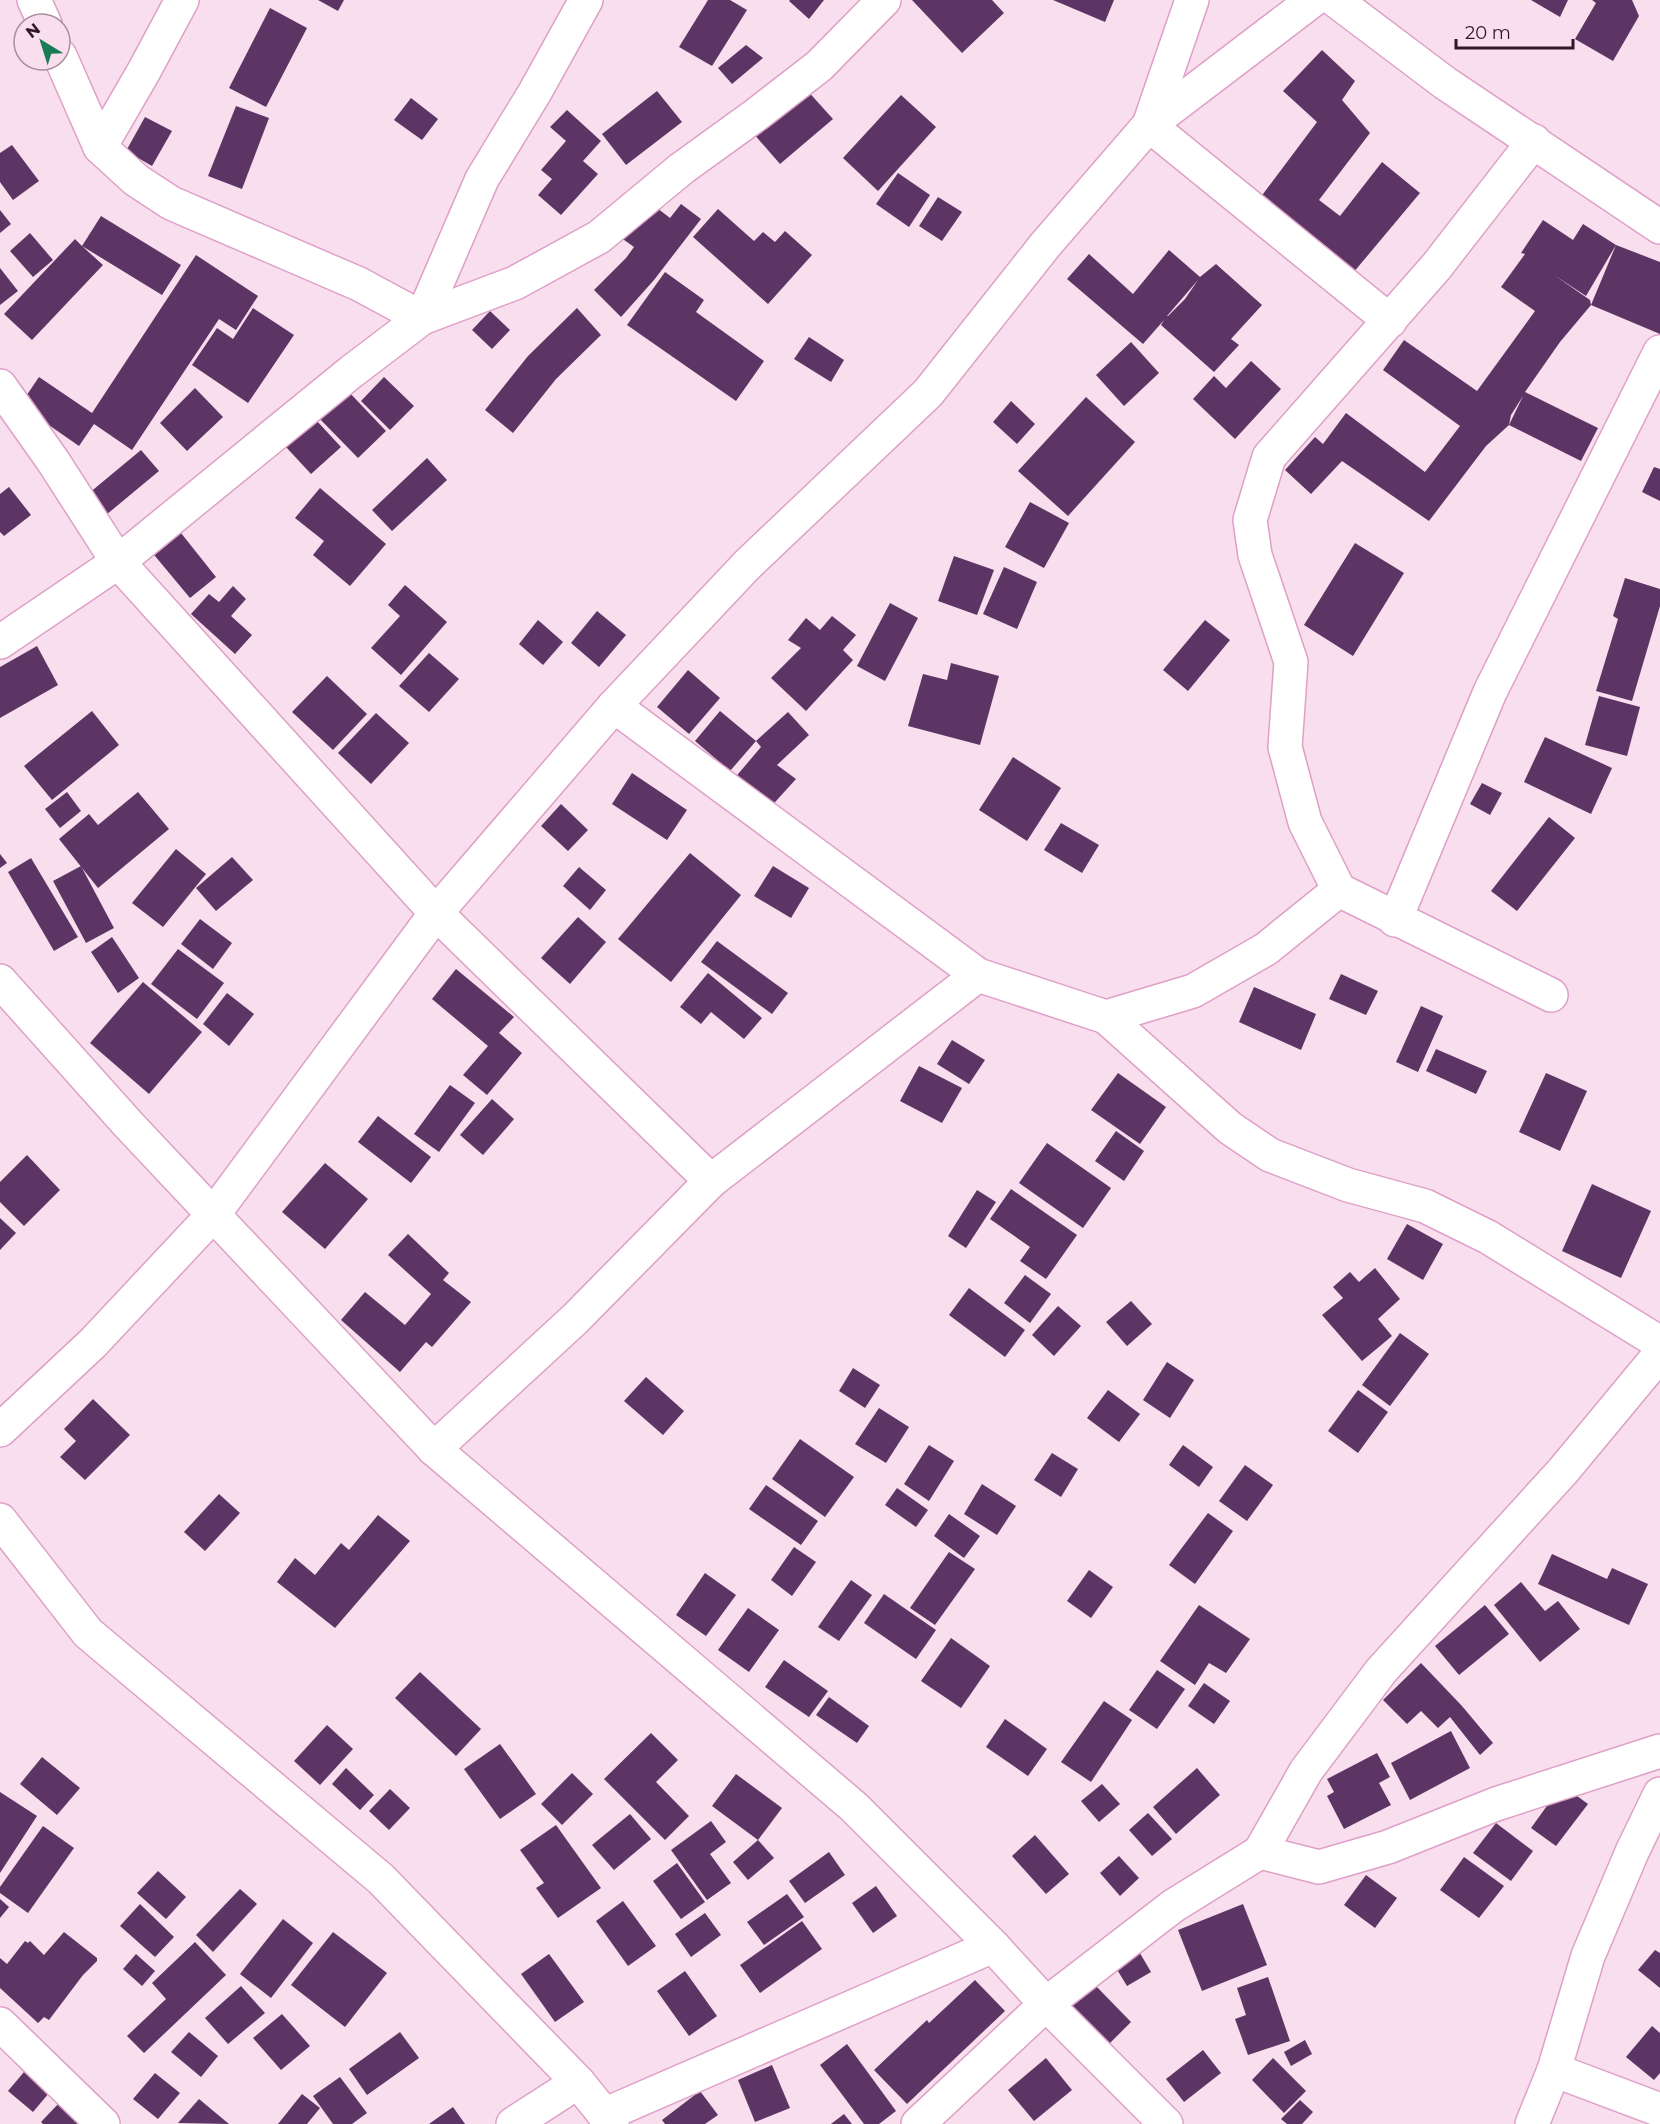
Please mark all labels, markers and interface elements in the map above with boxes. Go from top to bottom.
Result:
north arrow [12,12,72,72]
scale bar [1456,12,1573,50]
text: N [22,19,44,42]
text: 20 m [1465,22,1511,44]

